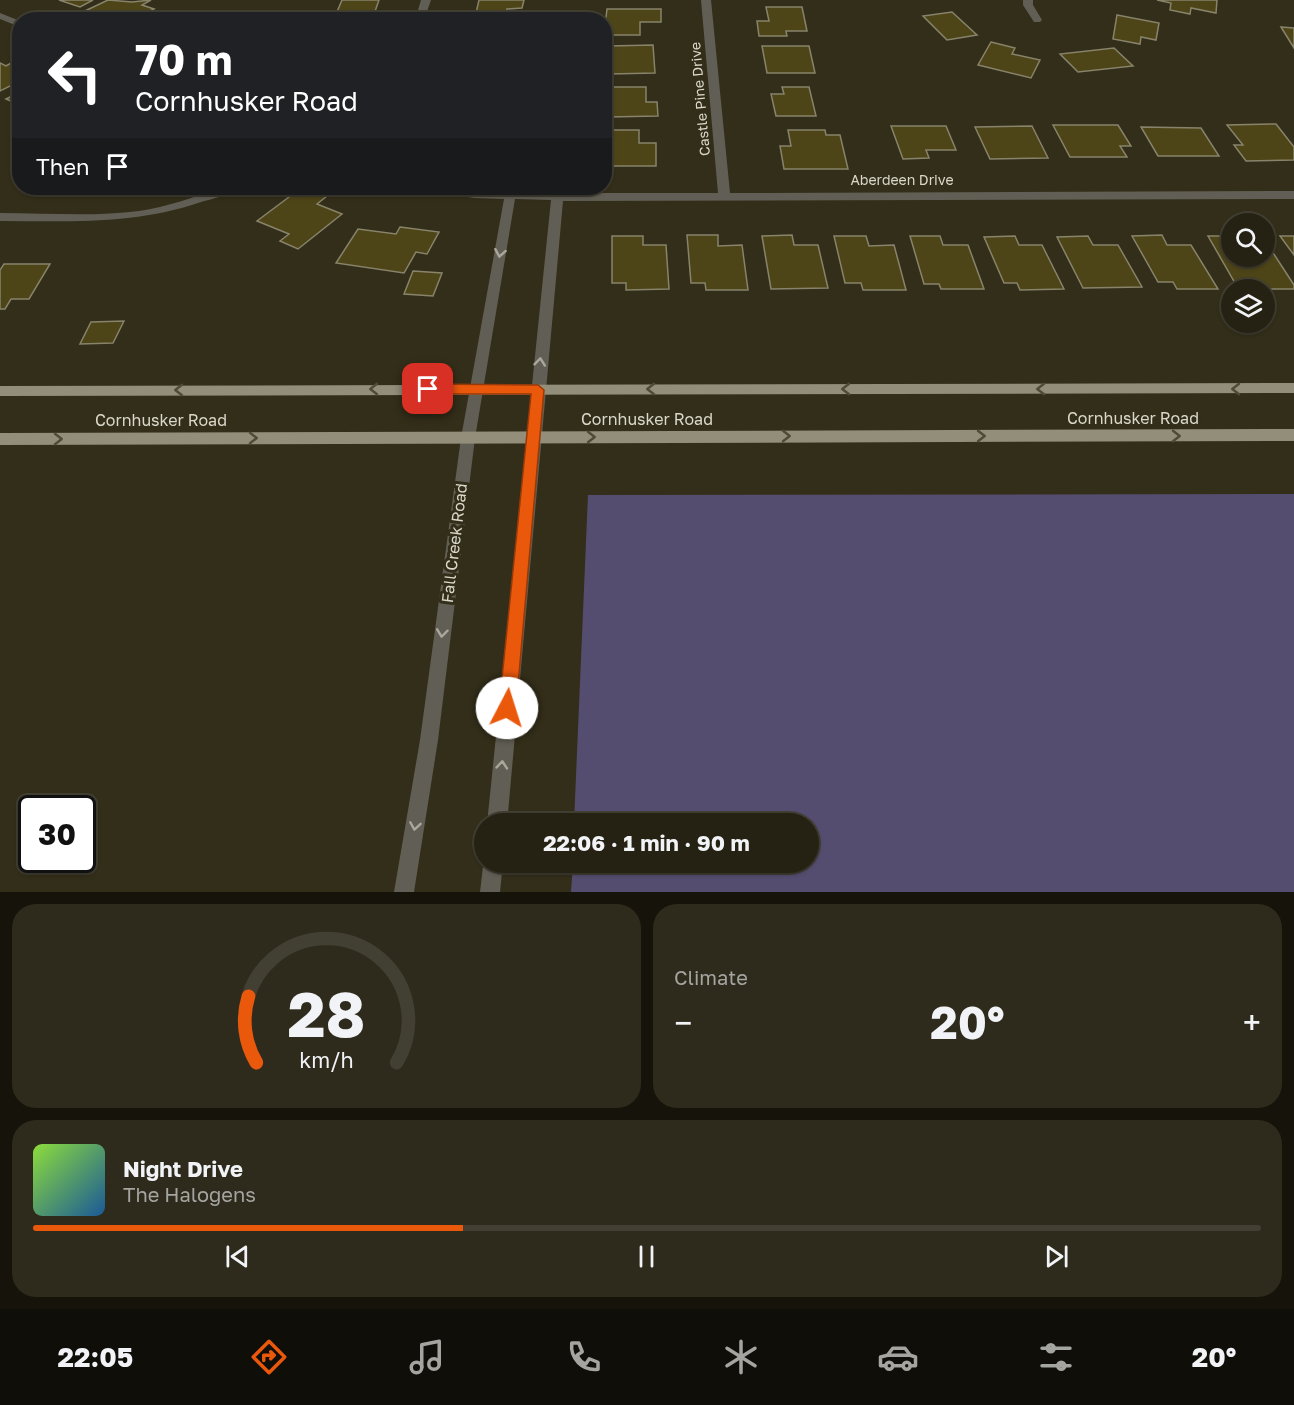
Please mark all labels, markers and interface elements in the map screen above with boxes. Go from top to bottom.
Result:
text: 70 m [135,34,232,84]
icon: left [36,36,114,114]
street label: Castle Pine Drive [686,41,713,157]
text: Cornhusker Road [135,85,358,117]
icon: arrive [101,150,134,183]
text: Then [36,153,89,180]
street label: Aberdeen Drive [850,171,954,188]
map controls [1221,213,1275,333]
button: search [1221,213,1275,267]
one-way arrow [494,249,506,258]
button: layers [1221,279,1275,333]
one-way arrow [534,358,546,367]
pin [402,363,453,414]
icon: arrive [411,372,444,405]
one-way arrow [1231,382,1240,395]
one-way arrow [370,383,379,395]
one-way arrow [646,383,655,395]
one-way arrow [841,383,850,395]
one-way arrow [1036,383,1045,395]
one-way arrow [175,384,184,396]
street label: Cornhusker Road [1067,408,1199,428]
street label: Cornhusker Road [581,409,713,429]
street label: Cornhusker Road [95,410,227,430]
one-way arrow [1172,429,1181,442]
one-way arrow [782,430,791,443]
one-way arrow [977,430,986,442]
one-way arrow [587,431,596,443]
one-way arrow [249,432,258,444]
one-way arrow [54,433,63,445]
street label: Fall Creek Road [437,482,471,604]
one-way arrow [437,629,449,638]
position arrow [475,676,539,740]
one-way arrow [495,761,508,770]
speed limit sign: 30 [18,795,96,873]
one-way arrow [409,821,421,831]
text: 22:06 · 1 min · 90 m [543,829,750,856]
text: Climate [674,965,748,989]
text: 28 [287,976,365,1051]
text: 20° [930,995,1005,1049]
text: − [674,1003,692,1042]
text: + [1243,1003,1261,1042]
text: km/h [299,1047,354,1073]
text: Night Drive [123,1155,243,1182]
text: The Halogens [123,1182,256,1206]
icon: previous [221,1240,254,1273]
icon: pause [630,1240,663,1273]
icon: next [1040,1240,1073,1273]
icon: directions [248,1336,290,1378]
icon: music [406,1336,448,1378]
icon: phone [563,1336,605,1378]
icon: climate [720,1336,762,1378]
icon: car [877,1336,919,1378]
icon: filters [1035,1336,1077,1378]
text: 22:05 [58,1341,133,1373]
text: 20° [1192,1341,1236,1373]

